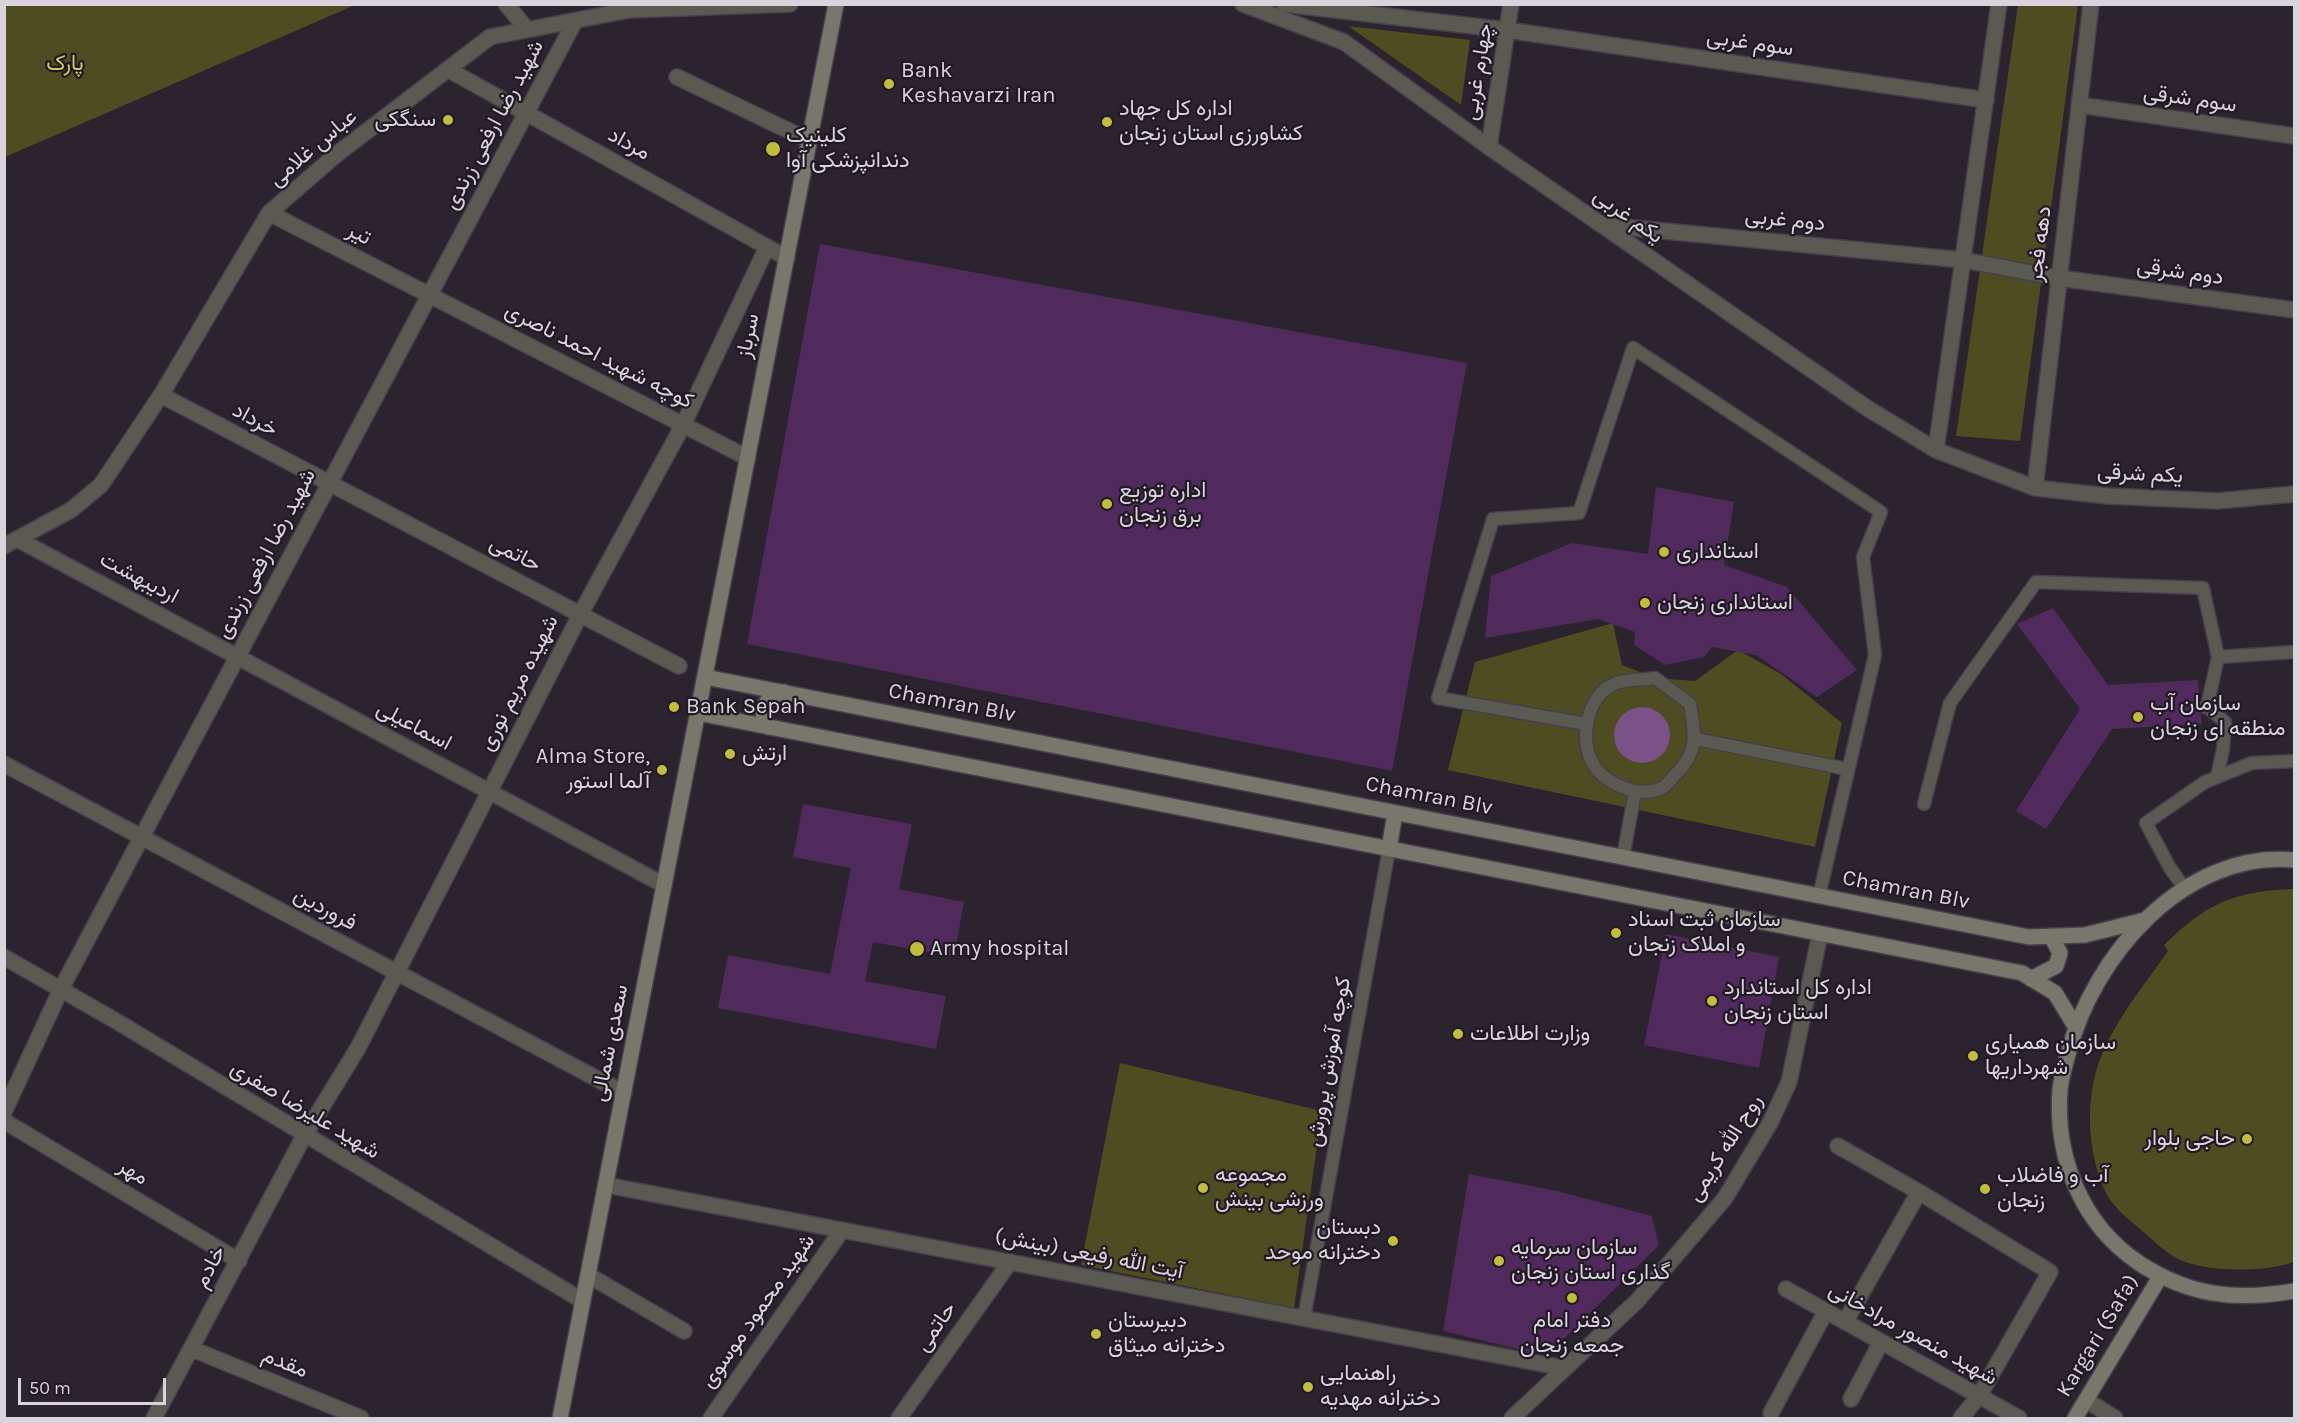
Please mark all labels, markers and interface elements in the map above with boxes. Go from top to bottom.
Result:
street label: چهارم غربی [1457,22,1499,122]
street label: سوم غربی [1705,24,1795,62]
street label: شهید رضا ارفعی زرندی [438,36,550,214]
park label: پارک [46,51,84,77]
place label: Bank Keshavarzi Iran [901,58,1055,110]
marker: Bank Keshavarzi Iran [882,77,896,91]
street label: سوم شرقی [2142,79,2238,119]
place label: اداره کل جهاد کشاورزی استان زنجان [1119,96,1303,148]
street label: عباس غلامی [263,103,363,193]
place label: سنگکی [374,107,436,133]
marker: سنگکی [441,113,455,127]
marker: اداره کل جهاد کشاورزی استان زنجان [1100,115,1114,129]
street label: مرداد [603,122,655,166]
place label: کلینیک دندانپزشکی آوا [786,123,909,174]
marker: کلینیک دندانپزشکی آوا [764,140,782,158]
street label: یکم غربی [1588,182,1668,250]
street label: دوم غربی [1743,203,1827,237]
street label: دهه فجر [2022,205,2058,283]
street label: تیر [342,217,376,251]
street label: دوم شرقی [2135,253,2225,291]
street label: کوچه شهید احمد ناصری [500,297,698,415]
street label: سرباز [731,311,765,361]
street label: خرداد [228,397,282,443]
street label: یکم شرقی [2096,459,2184,489]
street label: شهید رضا ارفعی زرندی [210,465,322,643]
place label: اداره توزیع برق زنجان [1119,478,1206,530]
marker: اداره توزیع برق زنجان [1100,497,1114,511]
street label: حاتمی [485,530,545,578]
place label: استانداری [1676,539,1759,565]
marker: استانداری [1657,545,1671,559]
street label: اردیبهشت [95,546,183,610]
place label: استانداری زنجان [1657,590,1793,616]
marker: استانداری زنجان [1638,596,1652,610]
street label: شهیده مریم نوری [473,611,565,755]
street label: Chamran Blv [886,678,1018,728]
place label: سازمان آب منطقه ای زنجان [2150,691,2285,742]
place label: Bank Sepah [686,694,806,720]
street label: اسماعیلی [372,695,456,757]
marker: Bank Sepah [667,700,681,714]
marker: سازمان آب منطقه ای زنجان [2131,710,2145,724]
place label: ارتش [742,741,787,767]
place label: Alma Store, آلما استور [536,744,650,796]
marker: ارتش [723,747,737,761]
marker: Alma Store, آلما استور [655,763,669,777]
street label: Chamran Blv [1363,771,1495,821]
street label: Chamran Blv [1840,865,1972,915]
street label: فروردین [289,881,361,937]
place label: سازمان ثبت اسناد و املاک زنجان [1628,907,1781,958]
marker: سازمان ثبت اسناد و املاک زنجان [1609,926,1623,940]
place label: Army hospital [930,936,1069,962]
marker: Army hospital [908,940,926,958]
street label: کوچه آموزش پرورش [1301,975,1357,1149]
place label: اداره کل استاندارد استان زنجان [1724,975,1872,1026]
street label: سعدی شمالی [586,982,634,1104]
marker: اداره کل استاندارد استان زنجان [1705,994,1719,1008]
place label: وزارت اطلاعات [1470,1021,1590,1047]
marker: وزارت اطلاعات [1451,1027,1465,1041]
place label: سازمان همیاری شهرداریها [1985,1030,2116,1082]
marker: سازمان همیاری شهرداریها [1966,1049,1980,1063]
street label: شهید علیرضا صفری [225,1055,385,1165]
street label: روح الله کریمی [1681,1089,1769,1207]
place label: حاجی بلوار [2144,1126,2235,1152]
marker: حاجی بلوار [2240,1132,2254,1146]
street label: مهر [113,1153,153,1191]
place label: مجموعه ورزشی بینش [1215,1162,1324,1214]
place label: آب و فاضلاب زنجان [1997,1163,2108,1214]
marker: مجموعه ورزشی بینش [1196,1181,1210,1195]
marker: آب و فاضلاب زنجان [1978,1182,1992,1196]
place label: دبستان دخترانه موحد [1265,1215,1381,1266]
street label: آیت الله رفیعی (بینش) [993,1223,1185,1285]
street label: شهید محمود موسوی [695,1229,821,1393]
marker: دبستان دخترانه موحد [1386,1234,1400,1248]
place label: سازمان سرمایه گذاری استان زنجان [1511,1235,1671,1286]
street label: خادم [188,1241,232,1293]
marker: سازمان سرمایه گذاری استان زنجان [1492,1254,1506,1268]
street label: Kargari (Safa) [2051,1270,2145,1402]
street label: شهید منصور مرادخانی [1824,1277,2002,1391]
marker: دفتر امام جمعه زنجان [1565,1291,1579,1305]
street label: حاتمی [910,1297,962,1357]
place label: دبیرستان دخترانه میثاق [1108,1308,1225,1360]
place label: دفتر امام جمعه زنجان [1520,1308,1624,1360]
marker: دبیرستان دخترانه میثاق [1089,1327,1103,1341]
street label: مقدم [258,1342,312,1384]
place label: راهنمایی دخترانه مهدیه [1320,1361,1441,1412]
scale bar [21,1366,170,1404]
text: 50 m [29,1377,71,1399]
marker: راهنمایی دخترانه مهدیه [1301,1380,1315,1394]

